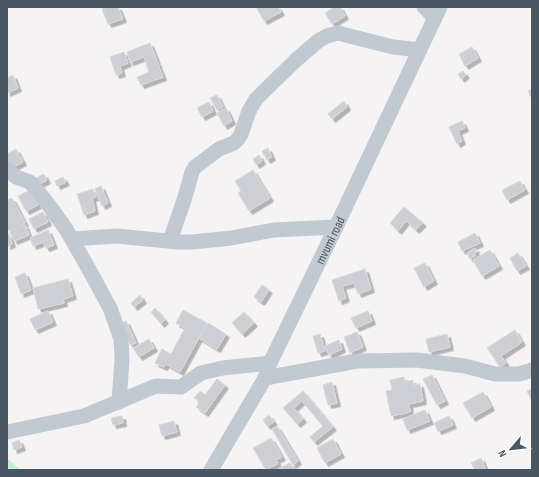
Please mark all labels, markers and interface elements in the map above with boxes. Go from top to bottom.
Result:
street label: mvumi road [312,214,349,267]
north arrow [491,429,531,469]
text: N [495,448,510,459]

